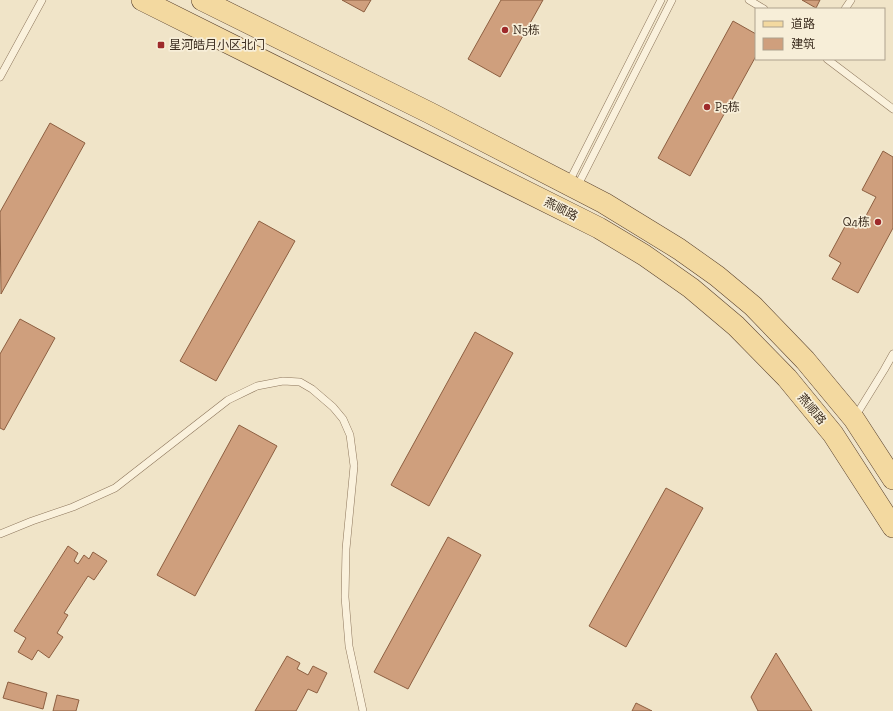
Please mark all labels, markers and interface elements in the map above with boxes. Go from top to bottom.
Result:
legend [755,8,885,60]
text: 道路 [791,17,815,31]
place label: N5栋 [513,23,540,37]
marker: N5栋 [500,25,510,35]
text: 建筑 [791,37,815,51]
place label: 星河皓月小区北门 [169,38,265,52]
marker: 星河皓月小区北门 [156,40,166,50]
place label: P5栋 [715,100,740,114]
marker: P5栋 [702,102,712,112]
street label: 燕顺路 [542,195,580,223]
place label: Q4栋 [843,215,870,229]
marker: Q4栋 [873,217,883,227]
street label: 燕顺路 [795,391,829,427]

